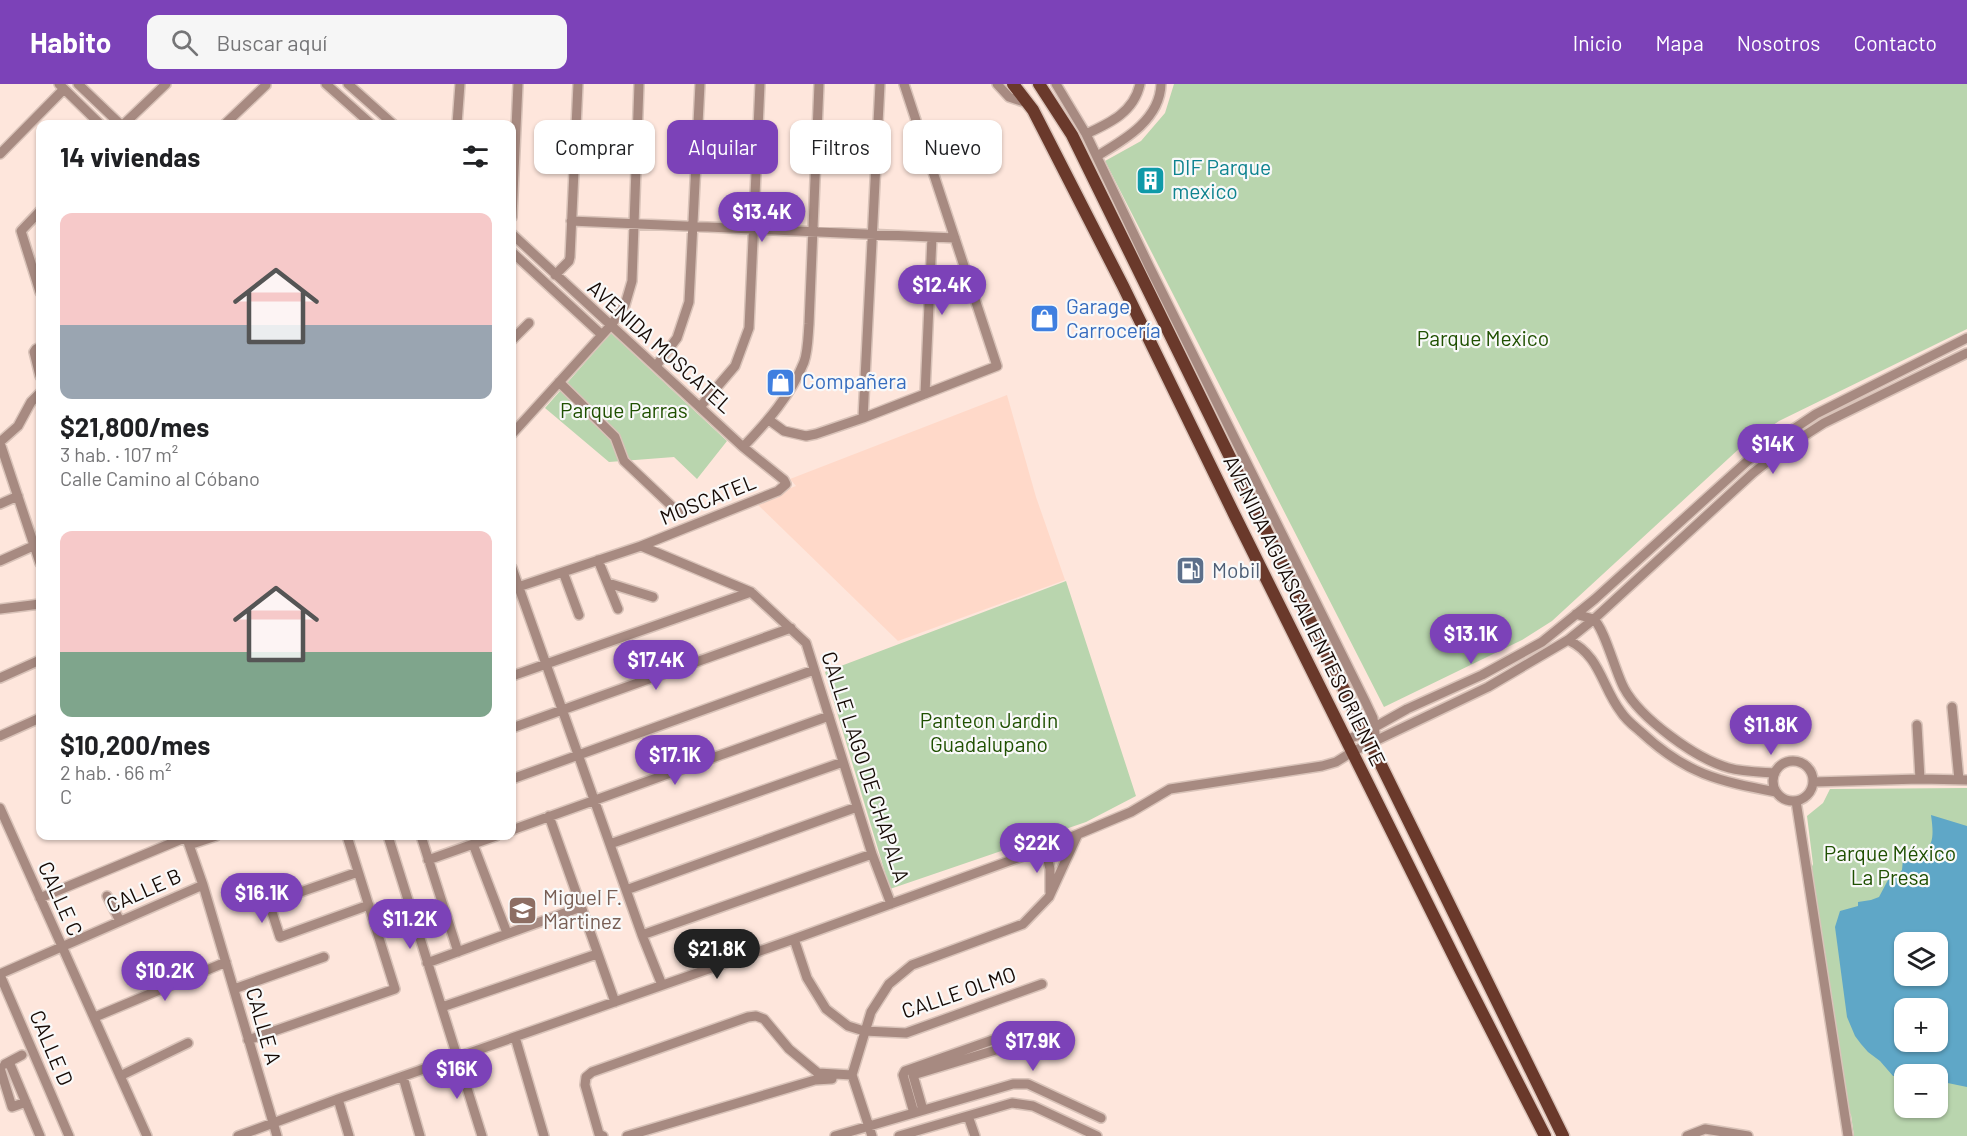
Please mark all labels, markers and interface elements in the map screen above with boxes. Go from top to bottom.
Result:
search box [147,15,567,69]
text: Habito [30,25,111,59]
icon: search [168,26,201,59]
text: Buscar aquí [216,29,327,55]
text: Inicio [1573,30,1623,55]
text: Mapa [1656,30,1704,55]
text: Nosotros [1737,30,1820,55]
text: Contacto [1853,30,1937,55]
chip: Comprar [534,120,655,174]
chip: Alquilar [667,120,778,174]
chip: Filtros [790,120,891,174]
chip: Nuevo [903,120,1002,174]
icon: filters [459,140,492,173]
text: 14 viviendas [60,141,200,172]
place label: DIF Parque mexico [1172,154,1271,203]
building icon: DIF Parque mexico [1135,164,1167,196]
pin: $13.4K [713,192,811,243]
text: $13.4K [732,199,792,223]
icon: home [222,252,330,360]
pin: $12.4K [893,265,991,316]
text: $12.4K [912,272,972,296]
street label: AVENIDA MOSCATEL [583,274,739,418]
place label: Garage Carrocería [1066,293,1161,342]
shop icon: Garage Carrocería [1029,303,1061,335]
park label: Parque Mexico [1417,325,1549,350]
shop icon: Compañera [765,366,797,398]
place label: Compañera [802,368,907,393]
park label: Parque Parras [560,397,688,422]
text: $21,800/mes [60,411,209,442]
pin: $14K [1737,424,1809,475]
text: $14K [1751,431,1795,455]
text: 3 hab. · 107 m² [60,442,178,466]
street label: AVENIDA AGUASCALIENTES ORIENTE [1219,451,1392,770]
text: Calle Camino al Cóbano [60,466,260,490]
street label: MOSCATEL [656,468,759,529]
fuel station icon: Mobil [1175,555,1207,587]
place label: Mobil [1212,557,1260,582]
icon: home [222,570,330,678]
pin: $13.1K [1422,614,1520,665]
text: $13.1K [1444,621,1498,645]
pin: $17.4K [607,640,705,691]
text: $17.4K [627,647,685,671]
street label: CALLE LAGO DE CHAPALA [817,648,916,885]
pin: $11.8K [1722,705,1820,756]
park label: Panteon Jardin Guadalupano [920,707,1058,756]
text: $11.8K [1744,712,1798,736]
text: $10,200/mes [60,729,210,760]
pin: $17.1K [626,735,724,786]
text: $17.1K [649,742,701,766]
text: 2 hab. · 66 m² [60,760,172,784]
text: C [60,784,72,808]
pin: $22K [1001,823,1073,874]
text: $22K [1014,830,1060,854]
park label: Parque México La Presa [1824,840,1956,889]
street label: CALLE C [34,857,89,940]
street label: CALLE B [102,862,185,917]
pin: $16.1K [213,873,311,924]
text: $16.1K [235,880,289,904]
place label: Miguel F. Martinez [543,884,622,933]
school or university icon: Miguel F. Martinez [506,894,538,926]
pin: $11.2K [361,899,459,950]
text: $11.2K [383,906,437,930]
pin: $21.8K [668,929,766,980]
map controls [1894,932,1948,1118]
button: layers [1894,932,1948,986]
text: $21.8K [688,936,746,960]
pin: $10.2K [116,951,214,1002]
text: $10.2K [135,958,195,982]
street label: CALLE OLMO [898,960,1019,1023]
street label: CALLE A [242,984,287,1067]
button: + [1894,998,1948,1052]
street label: CALLE D [25,1006,79,1089]
pin: $17.9K [984,1021,1082,1072]
text: $17.9K [1005,1028,1061,1052]
pin: $16K [421,1049,493,1100]
text: $16K [436,1056,478,1080]
button: − [1894,1064,1948,1118]

